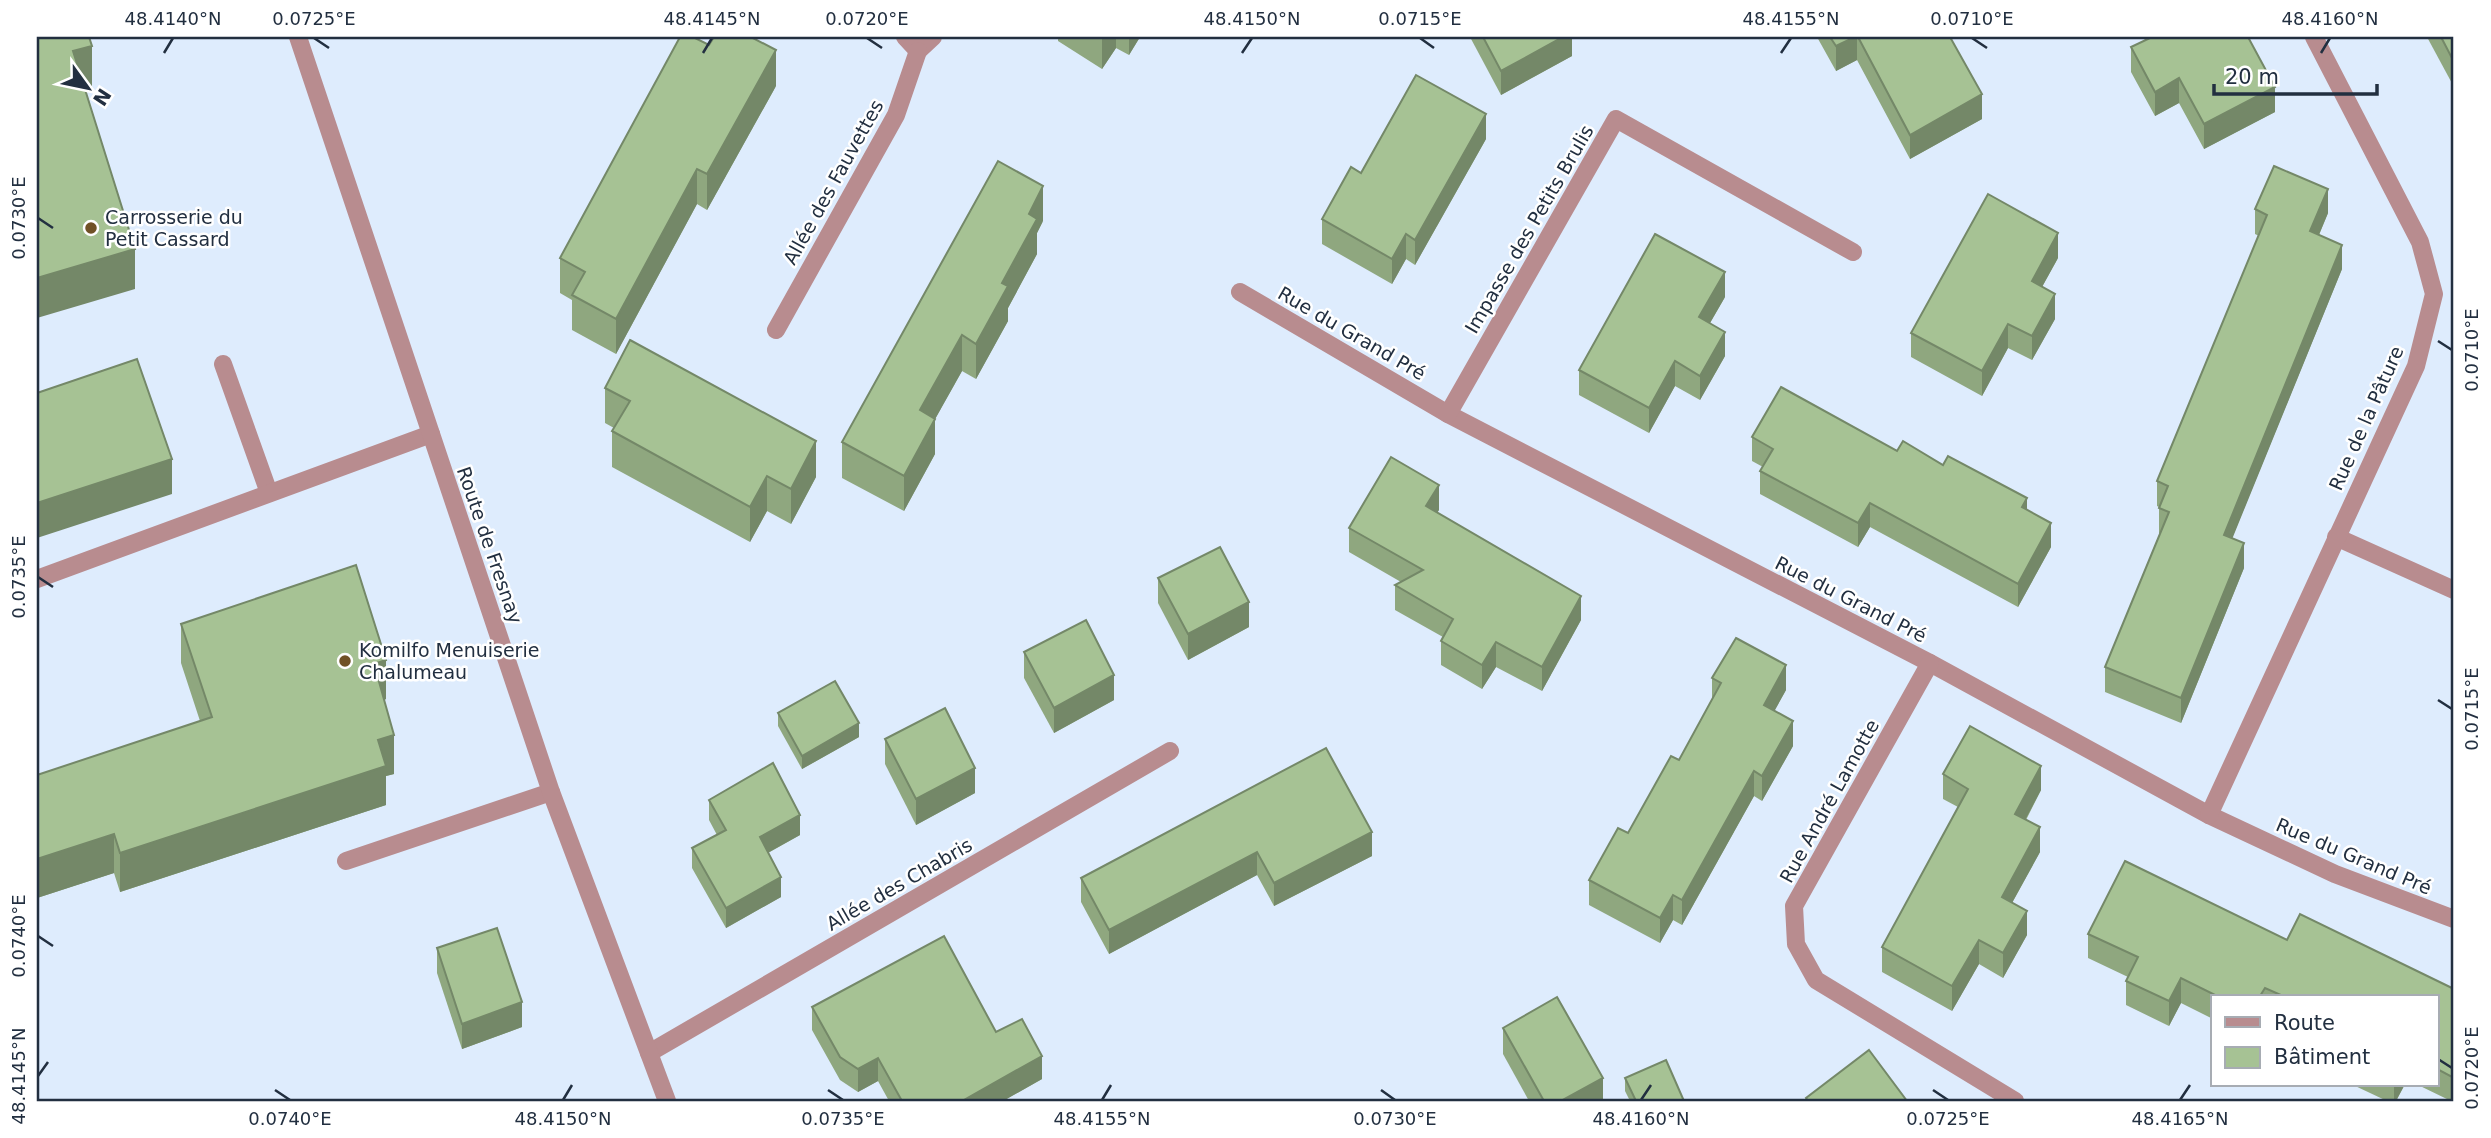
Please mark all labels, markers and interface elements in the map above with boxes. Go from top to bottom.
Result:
text: 48.4140°N [125,8,221,29]
text: 0.0725°E [272,8,356,29]
text: 48.4145°N [664,8,760,29]
text: 0.0720°E [825,8,909,29]
text: 48.4150°N [1204,8,1300,29]
text: 0.0715°E [1378,8,1462,29]
text: 48.4155°N [1743,8,1839,29]
text: 0.0710°E [1930,8,2014,29]
text: 48.4160°N [2282,8,2378,29]
north arrow [52,52,122,122]
scale bar [2214,52,2377,96]
text: 20 m [2225,65,2279,89]
text: N [89,85,116,110]
street label: Allée des Fauvettes [779,96,887,268]
street label: Impasse des Petits Brulis [1460,121,1598,337]
text: 0.0730°E [8,176,29,260]
place label: Carrosserie du Petit Cassard [105,206,243,250]
marker: Carrosserie du Petit Cassard [83,220,99,236]
street label: Rue du Grand Pré [1274,282,1430,384]
text: 0.0710°E [2461,308,2482,392]
street label: Rue de la Pâture [2324,342,2408,494]
street label: Route de Fresnay [453,464,527,626]
text: 0.0735°E [8,535,29,619]
street label: Rue du Grand Pré [1772,551,1930,647]
place label: Komilfo Menuiserie Chalumeau [359,639,539,683]
marker: Komilfo Menuiserie Chalumeau [337,653,353,669]
text: 0.0715°E [2461,667,2482,751]
street label: Rue André Lamotte [1775,716,1883,886]
street label: Rue du Grand Pré [2273,813,2435,899]
street label: Allée des Chabris [822,833,976,935]
text: 0.0740°E [8,894,29,978]
legend [2211,995,2438,1086]
text: Route [2274,1011,2335,1035]
text: 0.0720°E [2461,1026,2482,1110]
text: 48.4145°N [8,1028,29,1124]
text: Bâtiment [2274,1045,2370,1069]
text: 0.0740°E [248,1108,332,1129]
text: 48.4150°N [515,1108,611,1129]
text: 0.0735°E [801,1108,885,1129]
text: 48.4155°N [1054,1108,1150,1129]
text: 0.0730°E [1353,1108,1437,1129]
text: 48.4160°N [1593,1108,1689,1129]
text: 0.0725°E [1906,1108,1990,1129]
text: 48.4165°N [2132,1108,2228,1129]

